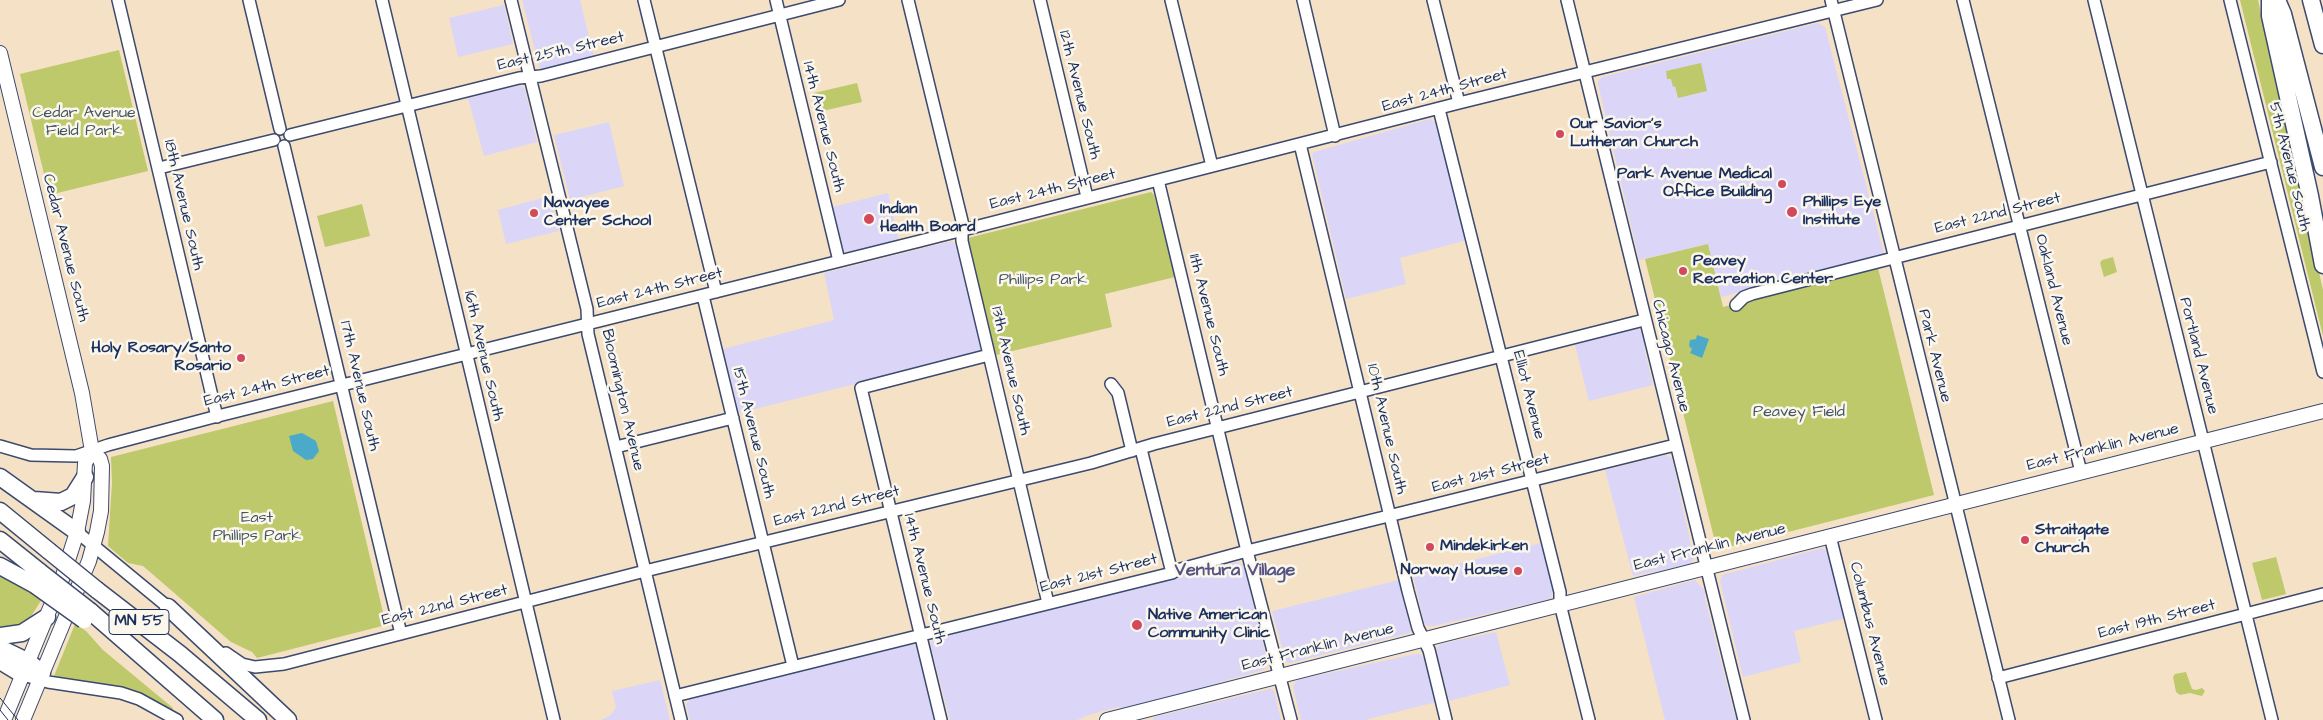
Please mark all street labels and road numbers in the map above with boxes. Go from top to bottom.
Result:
street label: East 25th Street [496,28,626,76]
street label: 12th Avenue South [1054,29,1104,161]
street label: 14th Avenue South [797,60,849,194]
street label: East 24th Street [1380,65,1510,117]
street label: 5th Avenue South [2264,100,2314,234]
street label: 18th Avenue South [159,138,207,272]
street label: East 24th Street [988,165,1118,215]
street label: Cedar Avenue South [37,172,93,324]
street label: East 22nd Street [1933,189,2063,239]
street label: Oakland Avenue [2030,232,2076,348]
street label: 11th Avenue South [1184,252,1232,378]
street label: East 24th Street [595,264,725,314]
street label: 16th Avenue South [459,289,507,423]
street label: Portland Avenue [2174,296,2222,416]
street label: Chicago Avenue [1647,298,1693,414]
street label: 13th Avenue South [986,305,1034,437]
street label: Park Avenue [1913,307,1955,405]
street label: 17th Avenue South [335,319,383,453]
street label: Bloomington Avenue [596,327,648,473]
street label: Elliot Avenue [1508,349,1548,441]
street label: East 24th Street [202,362,332,412]
street label: 10th Avenue South [1362,362,1410,496]
street label: 15th Avenue South [727,365,779,501]
street label: East 22nd Street [1165,383,1295,433]
street label: East Franklin Avenue [2025,420,2181,476]
street label: East 21st Street [1430,450,1552,498]
street label: East 22nd Street [772,482,902,532]
street label: 14th Avenue South [898,512,950,646]
street label: East Franklin Avenue [1632,520,1788,576]
street label: East 21st Street [1038,550,1160,598]
street label: Columbus Avenue [1844,560,1894,688]
street label: East 22nd Street [380,581,510,631]
street label: East 19th Street [2097,596,2217,644]
road number: MN 55 [109,610,169,634]
street label: East Franklin Avenue [1240,620,1396,676]

